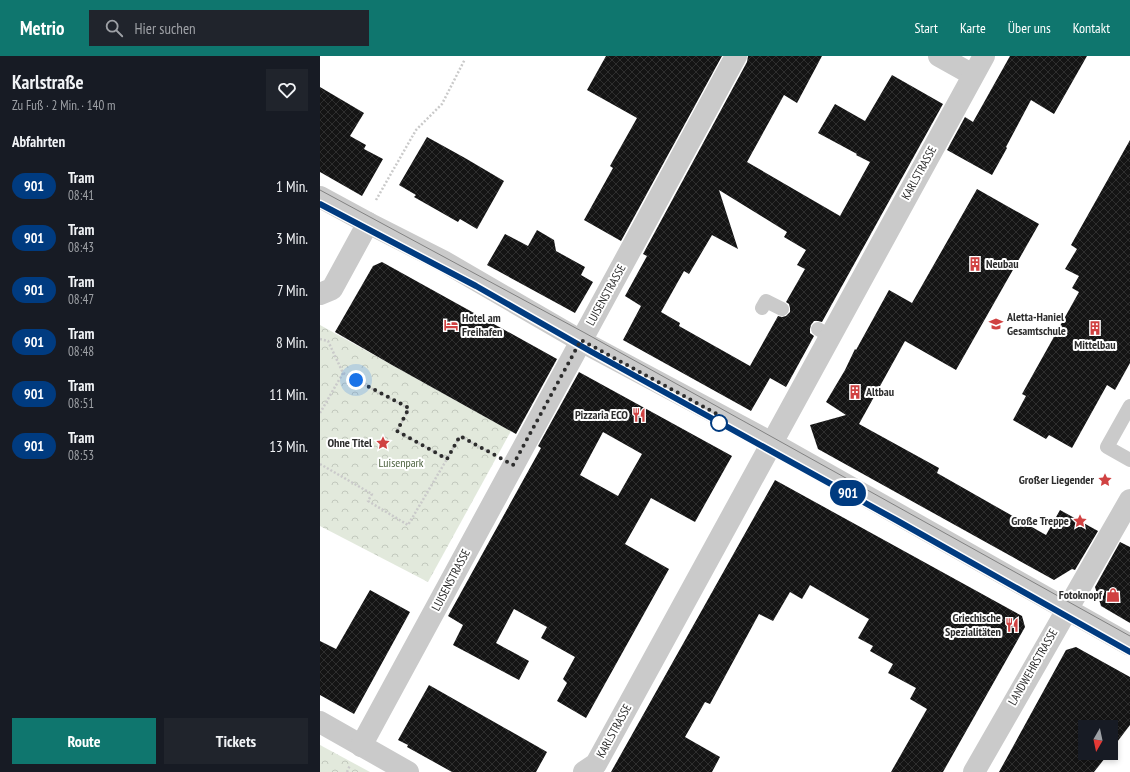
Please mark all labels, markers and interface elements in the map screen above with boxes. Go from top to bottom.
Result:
search box [89,10,369,46]
text: Metrio [20,16,65,40]
icon: search [103,17,125,39]
text: Hier suchen [135,19,196,38]
text: Start [914,19,938,37]
text: Karte [960,19,986,37]
text: Über uns [1008,19,1051,37]
text: Kontakt [1073,19,1110,37]
button: heart [266,69,308,111]
text: Karlstraße [12,70,84,94]
text: Zu Fuß · 2 Min. · 140 m [12,97,115,114]
text: Abfahrten [12,132,65,151]
street label: KARLSTRASSE [898,143,939,202]
text: Tram [68,168,94,187]
text: 901 [24,177,44,195]
text: 1 Min. [276,177,308,196]
text: 08:41 [68,187,94,204]
text: Tram [68,220,94,239]
text: 901 [24,229,44,247]
text: 3 Min. [276,229,308,248]
text: 08:43 [68,239,94,256]
building icon: Neubau [967,256,983,272]
place label: Neubau [986,256,1019,271]
street label: LUISENSTRASSE [583,261,629,328]
text: Tram [68,272,94,291]
text: 901 [24,281,44,299]
text: 7 Min. [277,281,308,300]
text: 08:47 [68,291,94,308]
place label: Aletta-Haniel Gesamtschule [1006,309,1066,338]
place label: Hotel am Freihafen [462,310,502,339]
school or university icon: Aletta-Haniel Gesamtschule [988,316,1004,332]
hotel icon: Hotel am Freihafen [443,317,459,333]
building icon: Mittelbau [1087,320,1103,336]
text: Tram [68,324,94,343]
text: 901 [24,333,44,351]
text: 8 Min. [276,333,308,352]
place label: Mittelbau [1074,337,1116,352]
text: 08:48 [68,343,94,360]
your location [346,370,366,390]
text: Tram [68,376,94,395]
building icon: Altbau [847,384,863,400]
place label: Altbau [865,384,894,399]
text: 901 [24,385,44,403]
text: 11 Min. [269,385,308,404]
text: 08:51 [68,395,94,412]
place label: Pizzaria ECO [575,407,628,422]
restaurant icon: Pizzaria ECO [631,407,647,423]
unlabelled marker [710,414,728,432]
text: Tram [68,428,94,447]
place label: Ohne Titel [327,435,372,450]
place icon: Ohne Titel [375,435,391,451]
text: 901 [24,437,44,455]
text: 13 Min. [269,437,308,456]
text: 08:53 [68,447,94,464]
park label: Luisenpark [379,455,424,470]
place label: Großer Liegender [1019,472,1094,487]
place icon: Großer Liegender [1097,472,1113,488]
line badge: 901 [825,480,871,506]
text: 901 [838,484,858,502]
place label: Große Treppe [1011,513,1069,528]
place icon: Große Treppe [1072,513,1088,529]
street label: LUISENSTRASSE [428,546,473,613]
place label: Fotoknopf [1059,587,1103,602]
shop icon: Fotoknopf [1105,587,1121,603]
place label: Griechische Spezialitäten [945,610,1001,639]
restaurant icon: Griechische Spezialitäten [1004,617,1020,633]
street label: LANDWEHRSTRASSE [1005,626,1061,708]
street label: KARLSTRASSE [593,701,634,760]
button: Route [12,718,156,764]
button: Tickets [164,718,308,764]
north arrow [1078,720,1118,760]
map controls [1078,720,1118,760]

